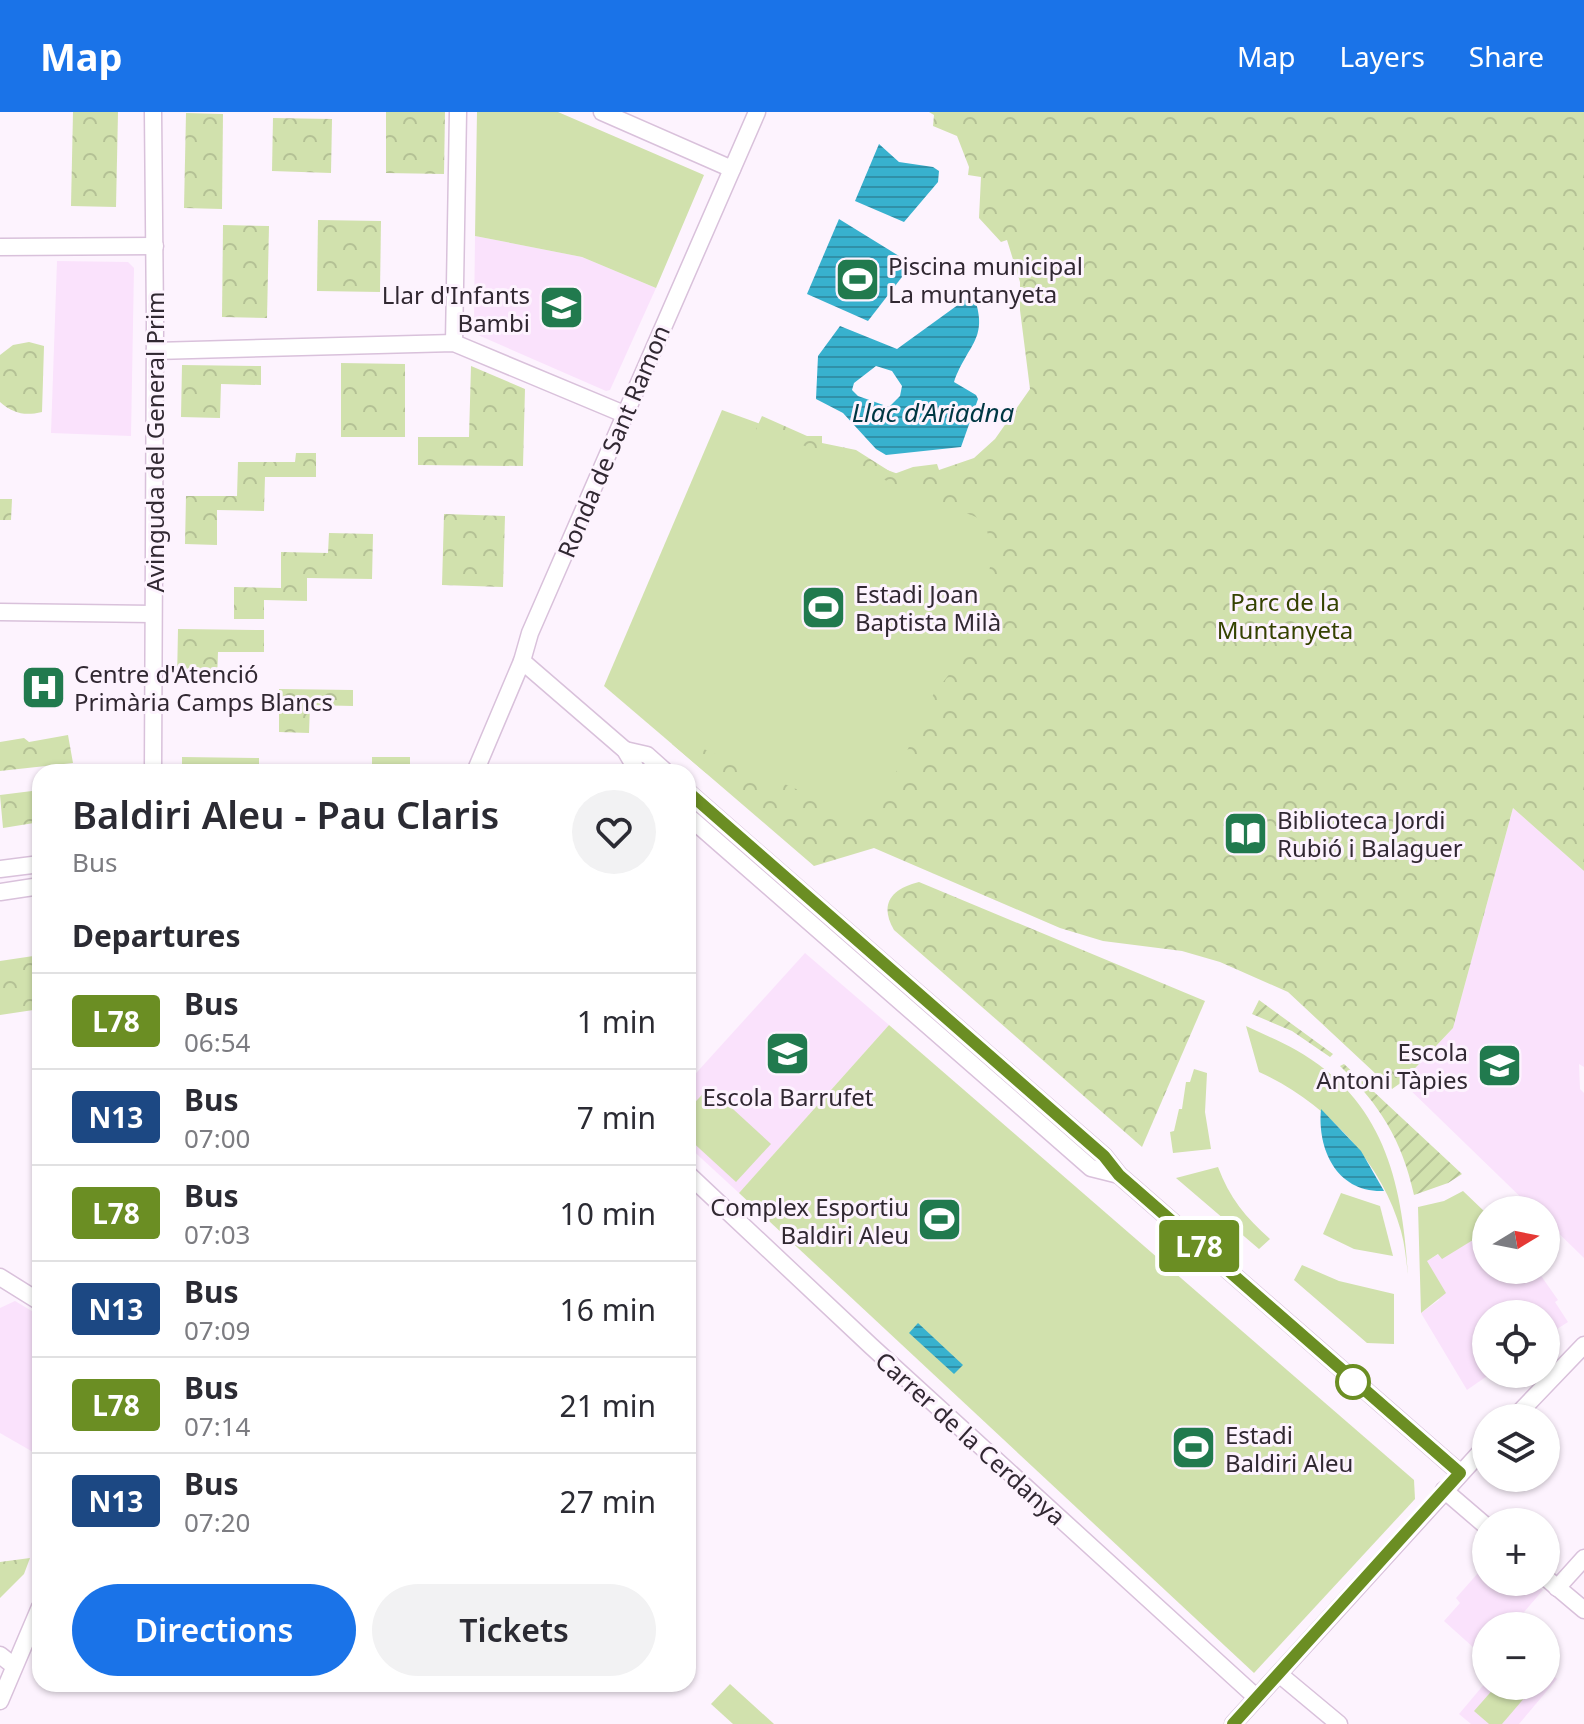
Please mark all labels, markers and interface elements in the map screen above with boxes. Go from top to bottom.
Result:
text: Map [40,30,123,82]
text: Map [1237,37,1295,75]
text: Layers [1339,37,1425,75]
text: Share [1469,37,1544,75]
place label: Piscina municipal La muntanyeta [888,249,1083,310]
sports icon: Piscina municipal La muntanyeta [833,255,881,303]
place label: Llar d'Infants Bambi [382,278,530,339]
school or university icon: Llar d'Infants Bambi [537,284,585,332]
street label: Avinguda del General Prim [138,291,171,593]
street label: Ronda de Sant Ramon [549,320,677,562]
water label: Llac d'Ariadna [852,394,1015,430]
place label: Estadi Joan Baptista Milà [855,577,1001,638]
sports icon: Estadi Joan Baptista Milà [800,583,848,631]
park label: Parc de la Muntanyeta [1217,585,1353,646]
place label: Centre d'Atenció Primària Camps Blancs [74,657,333,718]
hospital icon: Centre d'Atenció Primària Camps Blancs [19,663,67,711]
text: Baldiri Aleu - Pau Claris [72,788,499,840]
button: heart [572,790,656,874]
place label: Biblioteca Jordi Rubió i Balaguer [1277,803,1463,864]
library icon: Biblioteca Jordi Rubió i Balaguer [1222,809,1270,857]
text: Bus [72,844,117,880]
text: Departures [72,915,241,956]
text: Bus [184,983,239,1024]
text: 1 min [577,1001,656,1042]
text: L78 [92,1002,140,1040]
text: 06:54 [184,1024,250,1060]
school or university icon: Escola Barrufet [764,1030,812,1078]
place label: Escola Antoni Tàpies [1316,1035,1468,1096]
school or university icon: Escola Antoni Tàpies [1475,1041,1523,1089]
text: Bus [184,1079,239,1120]
place label: Escola Barrufet [703,1080,874,1113]
text: 7 min [577,1097,656,1138]
text: N13 [89,1098,143,1136]
text: 07:00 [184,1120,250,1156]
text: Bus [184,1175,239,1216]
place label: Complex Esportiu Baldiri Aleu [710,1190,909,1251]
text: 10 min [560,1193,656,1234]
text: L78 [92,1194,140,1232]
sports icon: Complex Esportiu Baldiri Aleu [916,1196,964,1244]
north arrow [1472,1196,1560,1284]
map controls [1472,1196,1560,1700]
text: 07:03 [184,1216,250,1252]
line badge: L78 [1153,1220,1245,1272]
text: L78 [1175,1227,1223,1265]
text: Bus [184,1271,239,1312]
text: 16 min [560,1289,656,1330]
text: N13 [89,1290,143,1328]
button: locate [1472,1300,1560,1388]
text: 07:09 [184,1312,250,1348]
street label: Carrer de la Cerdanya [869,1344,1073,1532]
unlabelled marker [1336,1365,1370,1399]
text: Bus [184,1367,239,1408]
text: 21 min [560,1385,656,1426]
text: L78 [92,1386,140,1424]
button: layers [1472,1404,1560,1492]
text: 07:14 [184,1408,250,1444]
place label: Estadi Baldiri Aleu [1225,1418,1353,1479]
sports icon: Estadi Baldiri Aleu [1170,1424,1218,1472]
text: Bus [184,1463,239,1504]
text: 27 min [560,1481,656,1522]
text: N13 [89,1482,143,1520]
text: 07:20 [184,1504,250,1540]
button: + [1472,1508,1560,1596]
button: Directions [72,1584,356,1676]
button: Tickets [372,1584,656,1676]
button: − [1472,1612,1560,1700]

